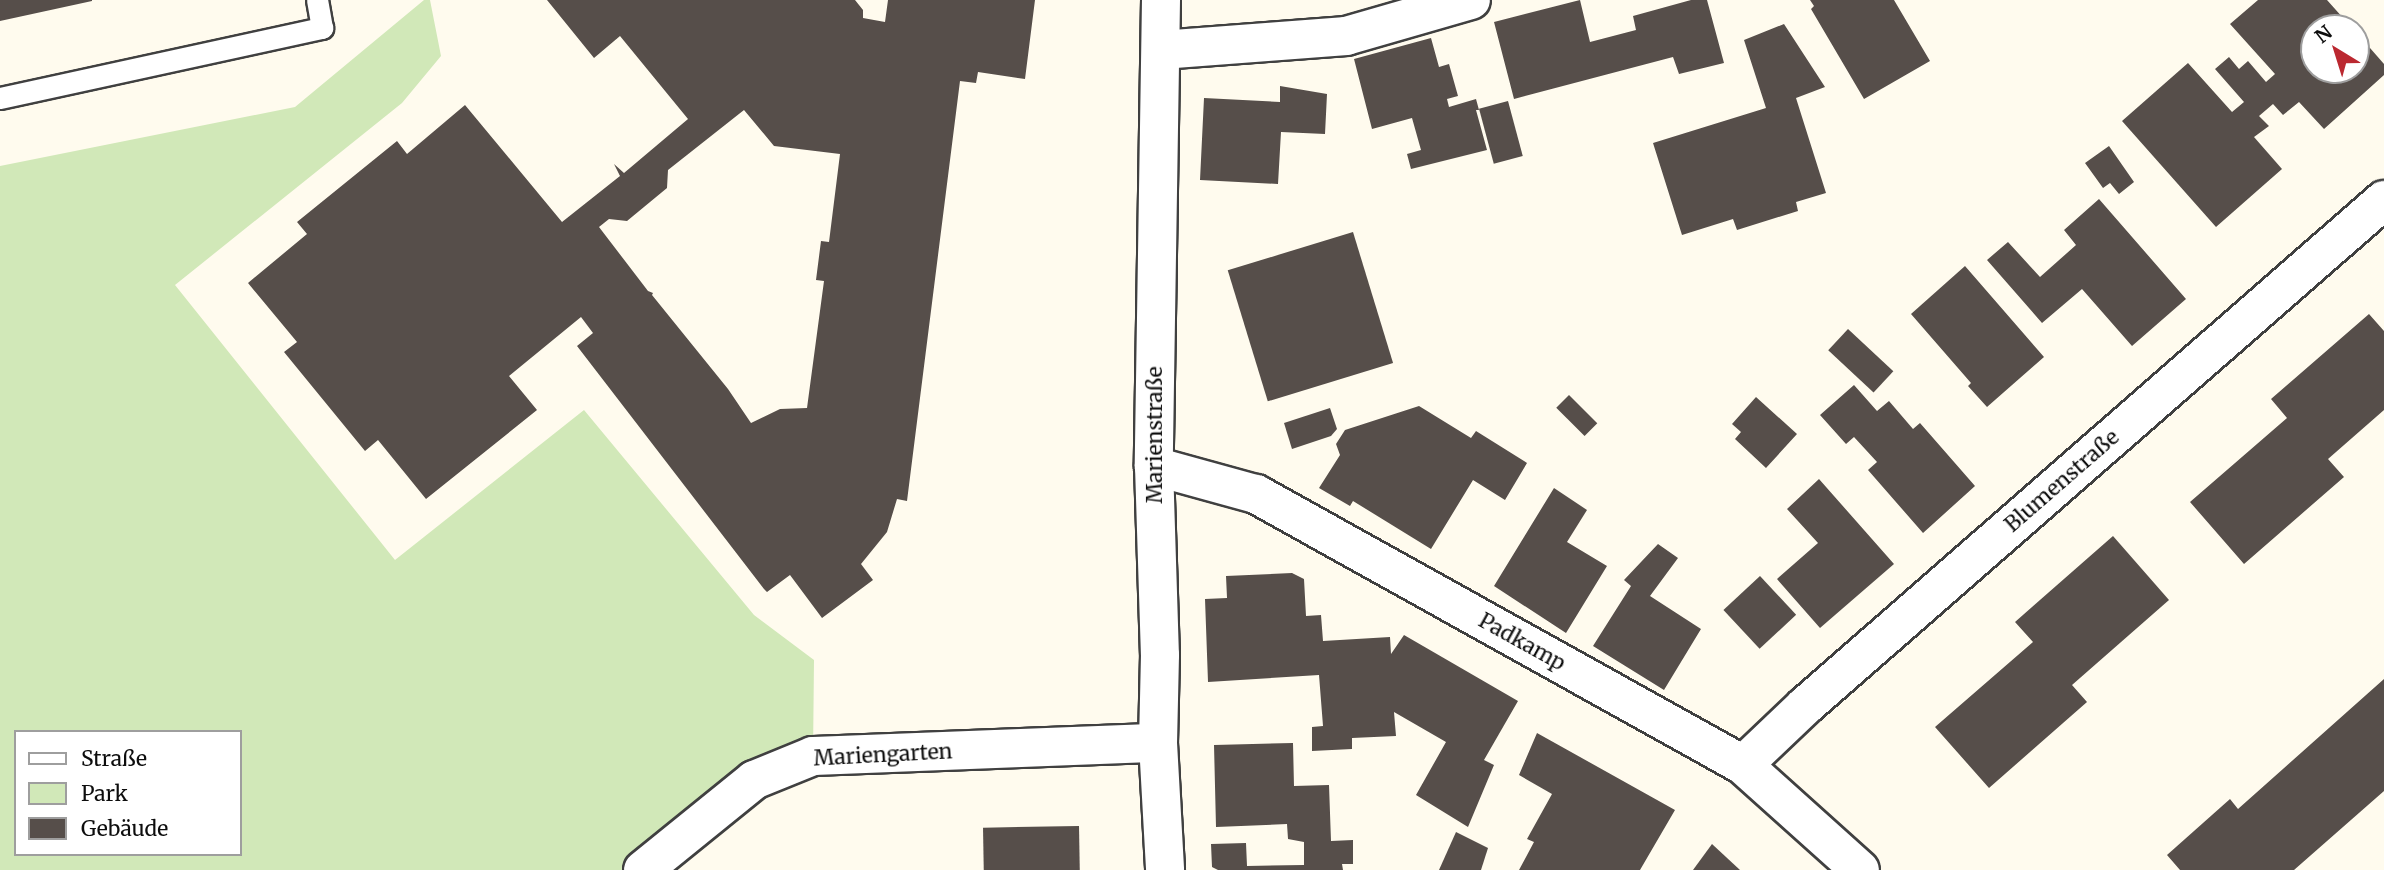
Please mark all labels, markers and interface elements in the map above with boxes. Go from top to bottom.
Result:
north arrow [2300,14,2370,84]
text: N [2310,20,2337,48]
street label: Marienstraße [1142,366,1168,504]
street label: Blumenstraße [2000,425,2124,537]
street label: Padkamp [1474,608,1570,676]
legend [14,730,242,856]
street label: Mariengarten [813,739,953,771]
text: Straße [81,745,147,772]
text: Park [81,780,128,807]
text: Gebäude [81,815,168,842]

